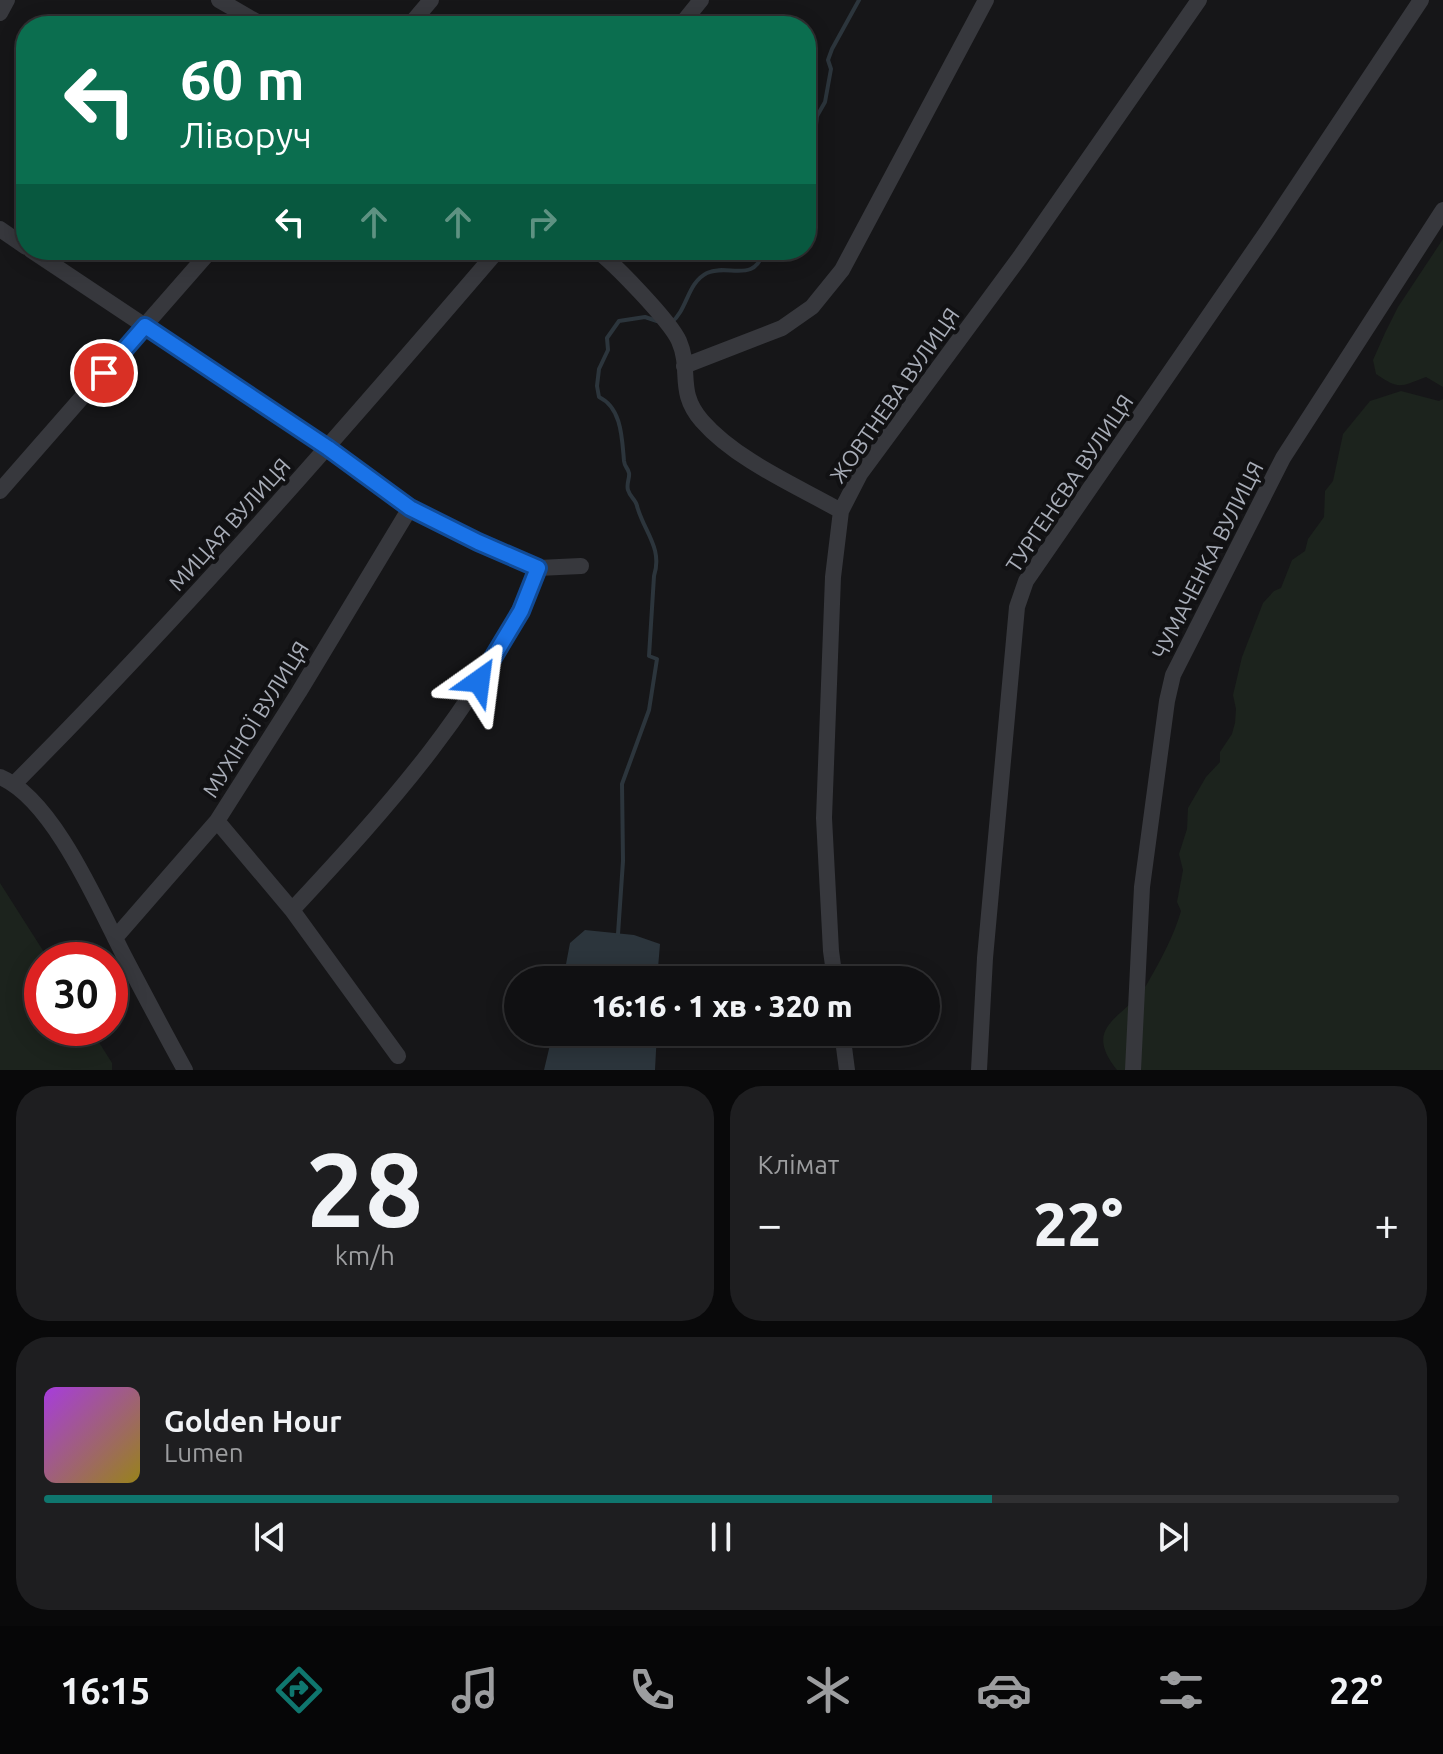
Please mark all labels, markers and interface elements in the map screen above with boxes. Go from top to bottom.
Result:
icon: left [48,48,152,152]
text: 60 m [180,48,305,111]
text: Ліворуч [180,114,312,155]
icon: left [268,200,312,244]
icon: ahead [352,200,396,244]
icon: ahead [436,200,480,244]
icon: right [520,200,564,244]
street label: ЖОВТНЕВА ВУЛИЦЯ [824,303,964,487]
pin [70,339,138,407]
icon: arrive [82,351,126,395]
street label: ТУРГЕНЄВА ВУЛИЦЯ [1000,389,1138,577]
street label: МИЦАЯ ВУЛИЦЯ [163,453,295,595]
street label: ЧУМАЧЕНКА ВУЛИЦЯ [1146,457,1268,663]
street label: МУХІНОЇ ВУЛИЦЯ [197,636,313,802]
position arrow [437,639,521,723]
speed limit sign: 30 [24,942,128,1046]
text: 16:16 · 1 хв · 320 m [591,989,853,1023]
text: 28 [306,1130,423,1247]
text: Клімат [758,1150,839,1179]
text: 22° [1034,1190,1123,1257]
text: − [758,1199,782,1248]
text: + [1374,1199,1399,1248]
text: km/h [335,1241,395,1270]
text: Golden Hour [164,1404,342,1438]
text: Lumen [164,1438,244,1467]
icon: previous [248,1515,292,1559]
icon: pause [699,1515,743,1559]
icon: next [1151,1515,1195,1559]
icon: directions [271,1662,327,1718]
icon: music [447,1662,503,1718]
icon: phone [624,1662,680,1718]
icon: climate [800,1662,856,1718]
icon: car [976,1662,1032,1718]
icon: filters [1153,1662,1209,1718]
text: 16:15 [60,1670,150,1711]
text: 22° [1329,1670,1383,1711]

